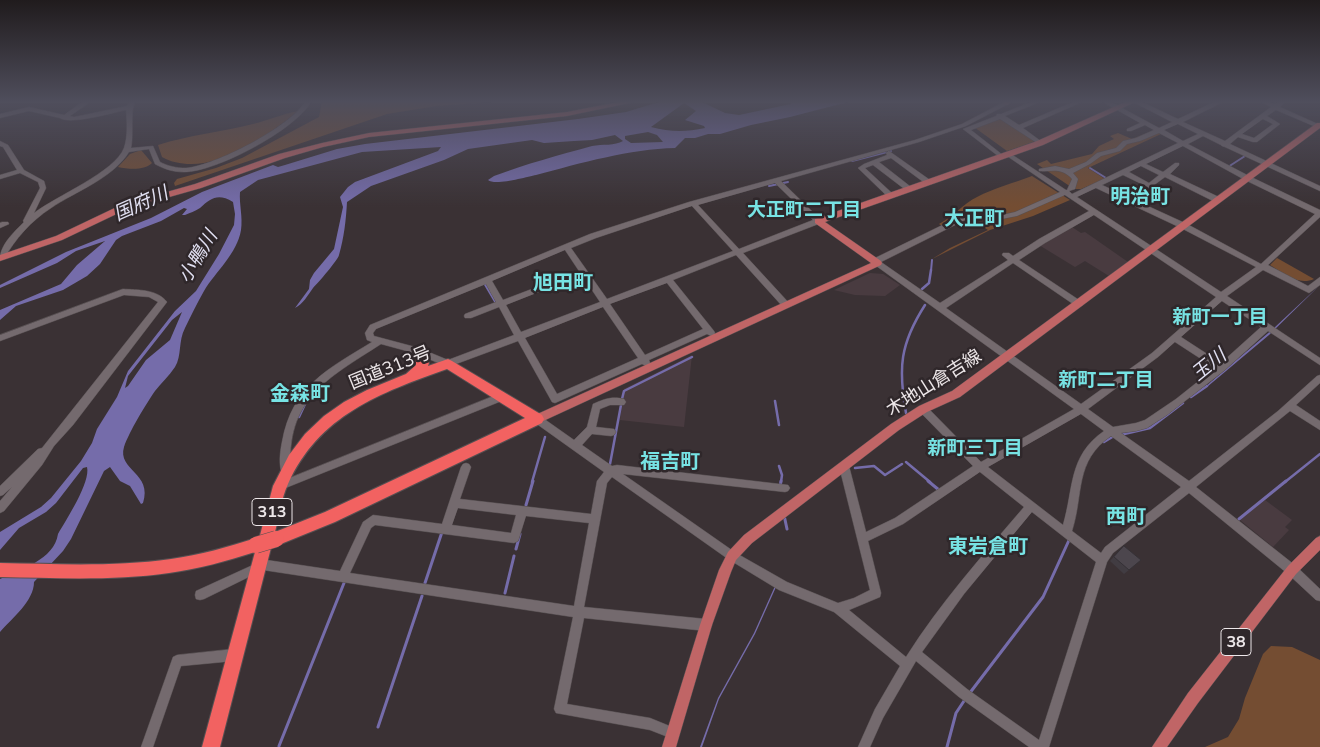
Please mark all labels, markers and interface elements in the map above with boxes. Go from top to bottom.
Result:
water label: 国府川 [110,182,172,226]
district label: 明治町 [1110,185,1170,209]
district label: 大正町二丁目 [747,199,861,221]
district label: 大正町 [944,207,1004,231]
water label: 小鴨川 [174,227,222,287]
district label: 旭田町 [533,271,593,295]
district label: 新町一丁目 [1173,306,1267,328]
street label: 国道313号 [346,342,434,394]
water label: 玉川 [1187,344,1231,386]
street label: 木地山倉吉線 [882,345,986,421]
district label: 新町二丁目 [1059,369,1153,391]
district label: 金森町 [270,382,330,406]
district label: 新町三丁目 [928,437,1022,459]
district label: 福吉町 [640,450,700,474]
road number: 313 [252,498,292,526]
district label: 西町 [1106,505,1146,529]
district label: 東岩倉町 [948,535,1028,559]
road number: 38 [1221,628,1251,656]

